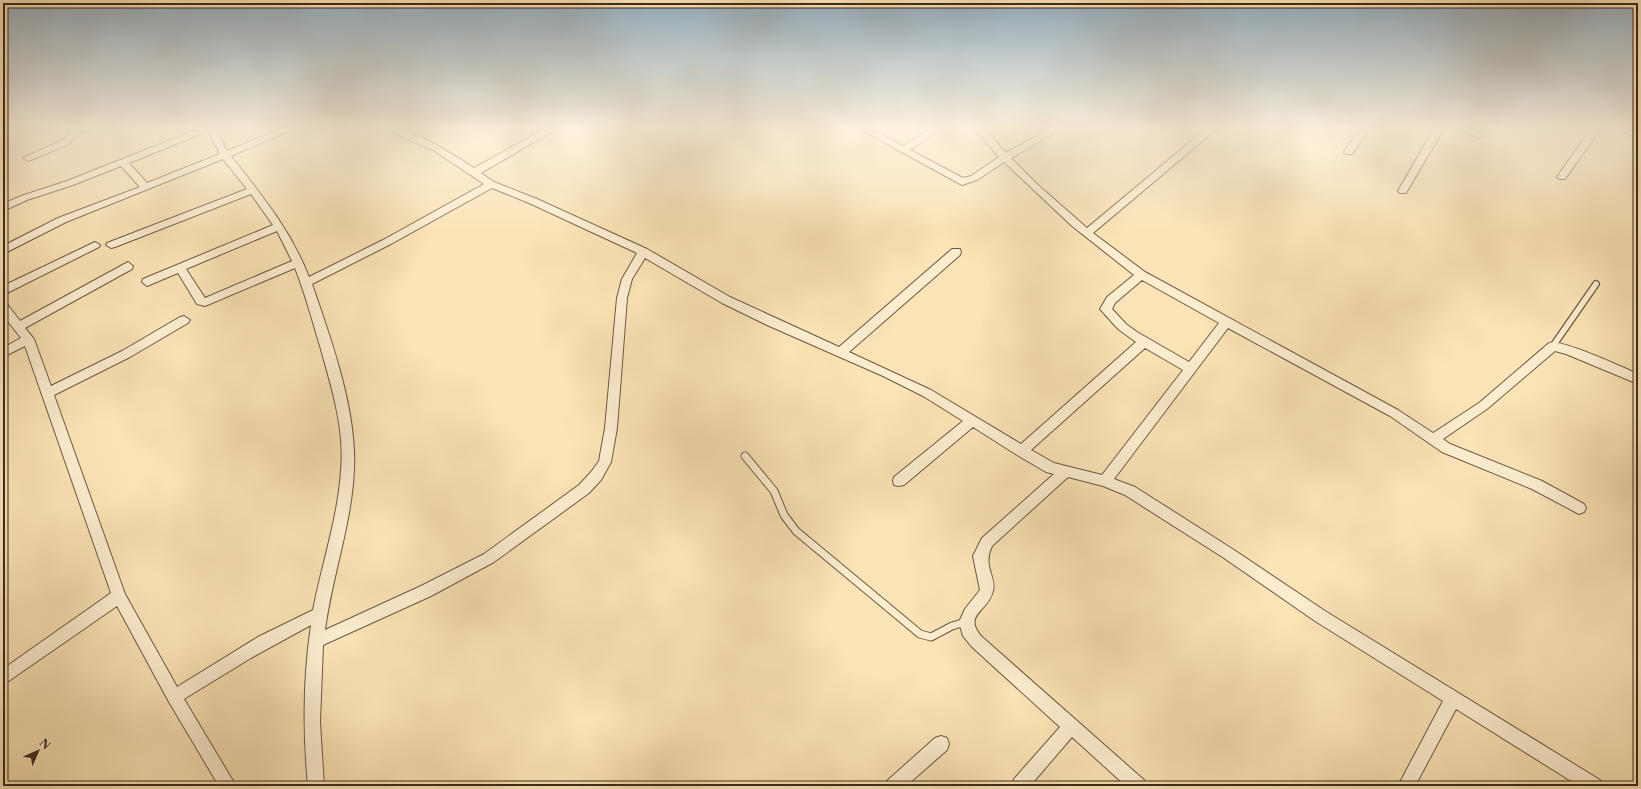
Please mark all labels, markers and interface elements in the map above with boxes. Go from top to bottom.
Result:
north arrow [18,731,58,771]
text: N [37,736,54,753]

